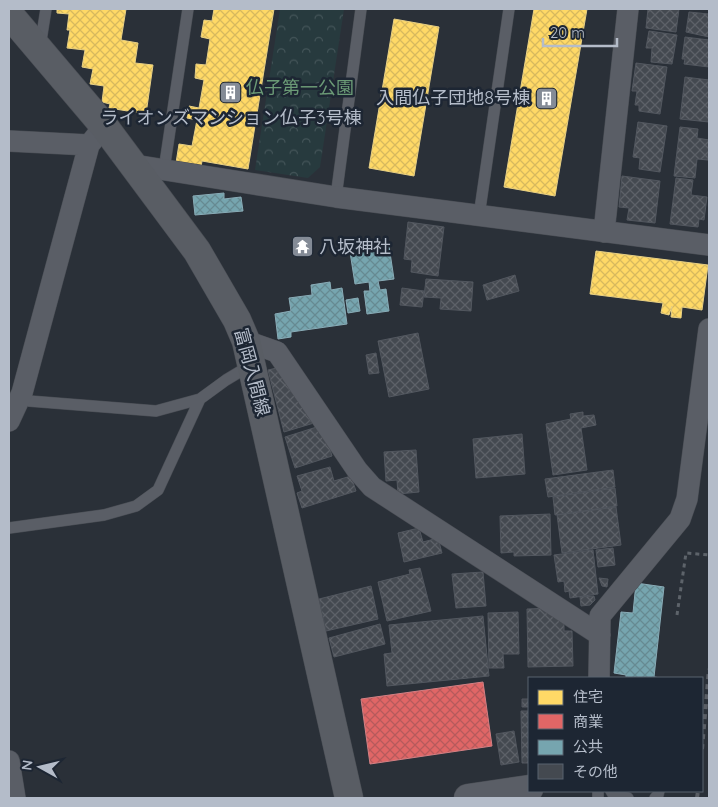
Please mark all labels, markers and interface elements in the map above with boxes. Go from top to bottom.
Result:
scale bar [543,15,617,47]
text: 20 m [550,23,585,42]
park label: 仏子第一公園 [246,76,354,99]
building icon: ライオンズマンション仏子3号棟 [219,81,243,105]
place label: 入間仏子団地8号棟 [376,86,530,109]
building icon: 入間仏子団地8号棟 [534,86,558,110]
place label: ライオンズマンション仏子3号棟 [100,106,362,129]
temple icon: 八坂神社 [291,235,315,259]
place label: 八坂神社 [319,235,391,258]
street label: 富岡入間線 [230,325,275,418]
legend [528,677,703,792]
text: 住宅 [573,687,603,706]
text: 商業 [573,712,603,731]
text: 公共 [573,737,603,756]
north arrow [15,742,65,792]
text: N [17,759,37,772]
text: その他 [573,762,618,781]

